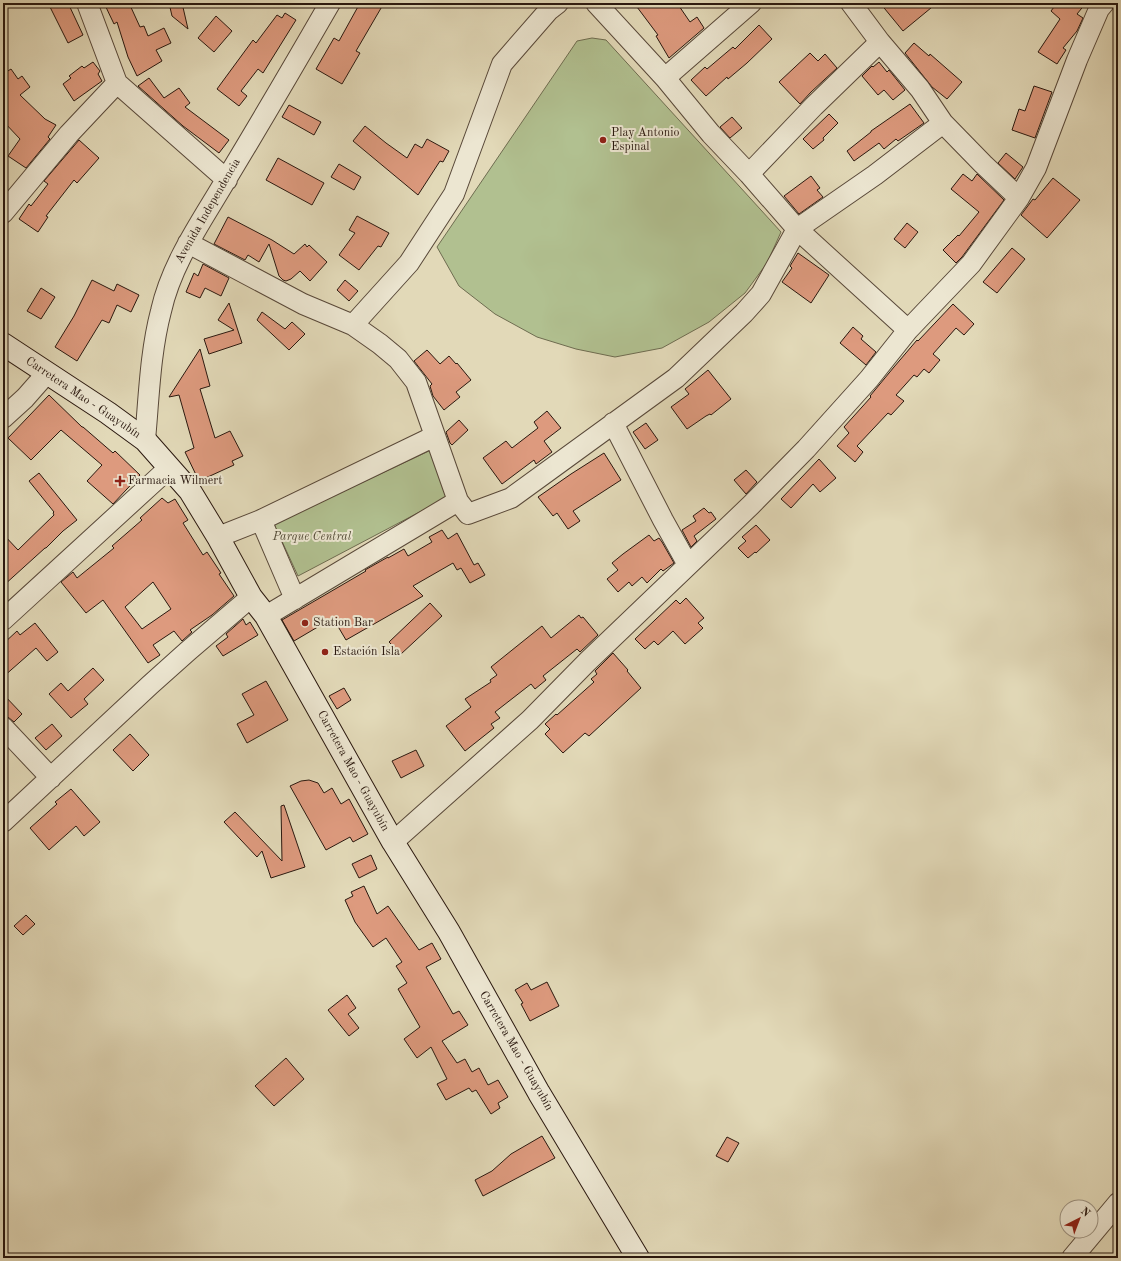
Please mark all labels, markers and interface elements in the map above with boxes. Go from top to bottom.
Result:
place label: Play Antonio Espinal [611,127,679,153]
marker: Play Antonio Espinal [598,135,608,145]
street label: Avenida Independencia [173,156,243,265]
street label: Carretera Mao - Guayubín [23,355,143,441]
place label: Farmacia Wilmert [128,475,222,487]
marker: Farmacia Wilmert [115,476,125,486]
park label: Parque Central [272,531,352,543]
place label: Station Bar [313,617,373,629]
marker: Station Bar [300,618,310,628]
place label: Estación Isla [333,646,400,658]
marker: Estación Isla [320,647,330,657]
street label: Carretera Mao - Guayubín [315,709,391,834]
street label: Carretera Mao - Guayubín [477,989,555,1113]
north arrow [1059,1199,1099,1239]
text: N [1078,1206,1092,1220]

